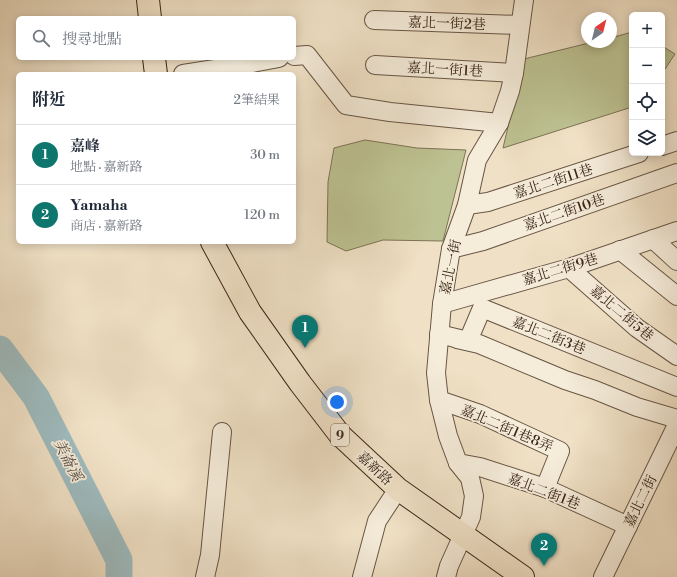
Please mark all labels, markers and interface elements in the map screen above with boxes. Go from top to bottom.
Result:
north arrow [581,12,617,48]
map controls [629,12,665,156]
button: + [629,12,665,48]
street label: 嘉北一街2巷 [408,14,486,34]
search box [16,16,296,60]
icon: search [30,27,52,49]
text: 搜尋地點 [62,30,122,49]
button: − [629,48,665,84]
street label: 嘉北一街1巷 [407,59,483,81]
button: locate [629,84,665,120]
text: 附近 [32,89,66,111]
text: 2筆結果 [234,92,280,108]
button: layers [629,120,665,156]
text: 嘉峰 [70,137,100,156]
text: 1 [42,147,48,163]
text: 30 m [250,147,280,163]
text: 地點 · 嘉新路 [70,159,143,175]
street label: 嘉北二街11巷 [511,161,595,203]
street label: 嘉北二街10巷 [521,191,607,235]
text: Yamaha [70,196,128,215]
text: 2 [41,207,49,223]
text: 120 m [244,207,280,223]
text: 商店 · 嘉新路 [70,218,143,234]
street label: 嘉北一街 [436,238,466,296]
street label: 嘉北二街9巷 [520,250,600,290]
street label: 嘉北二街5巷 [586,282,657,346]
street label: 嘉北二街3巷 [509,313,588,359]
pin: 1 [292,315,318,348]
your location [327,392,347,412]
street label: 嘉北二街1巷8弄 [458,401,556,456]
road number: 9 [331,424,349,446]
water label: 美崙溪 [49,436,87,486]
street label: 嘉新路 [353,448,396,490]
street label: 嘉北二街1巷 [505,470,582,514]
street label: 嘉北二街 [621,472,661,531]
pin: 2 [531,533,557,566]

